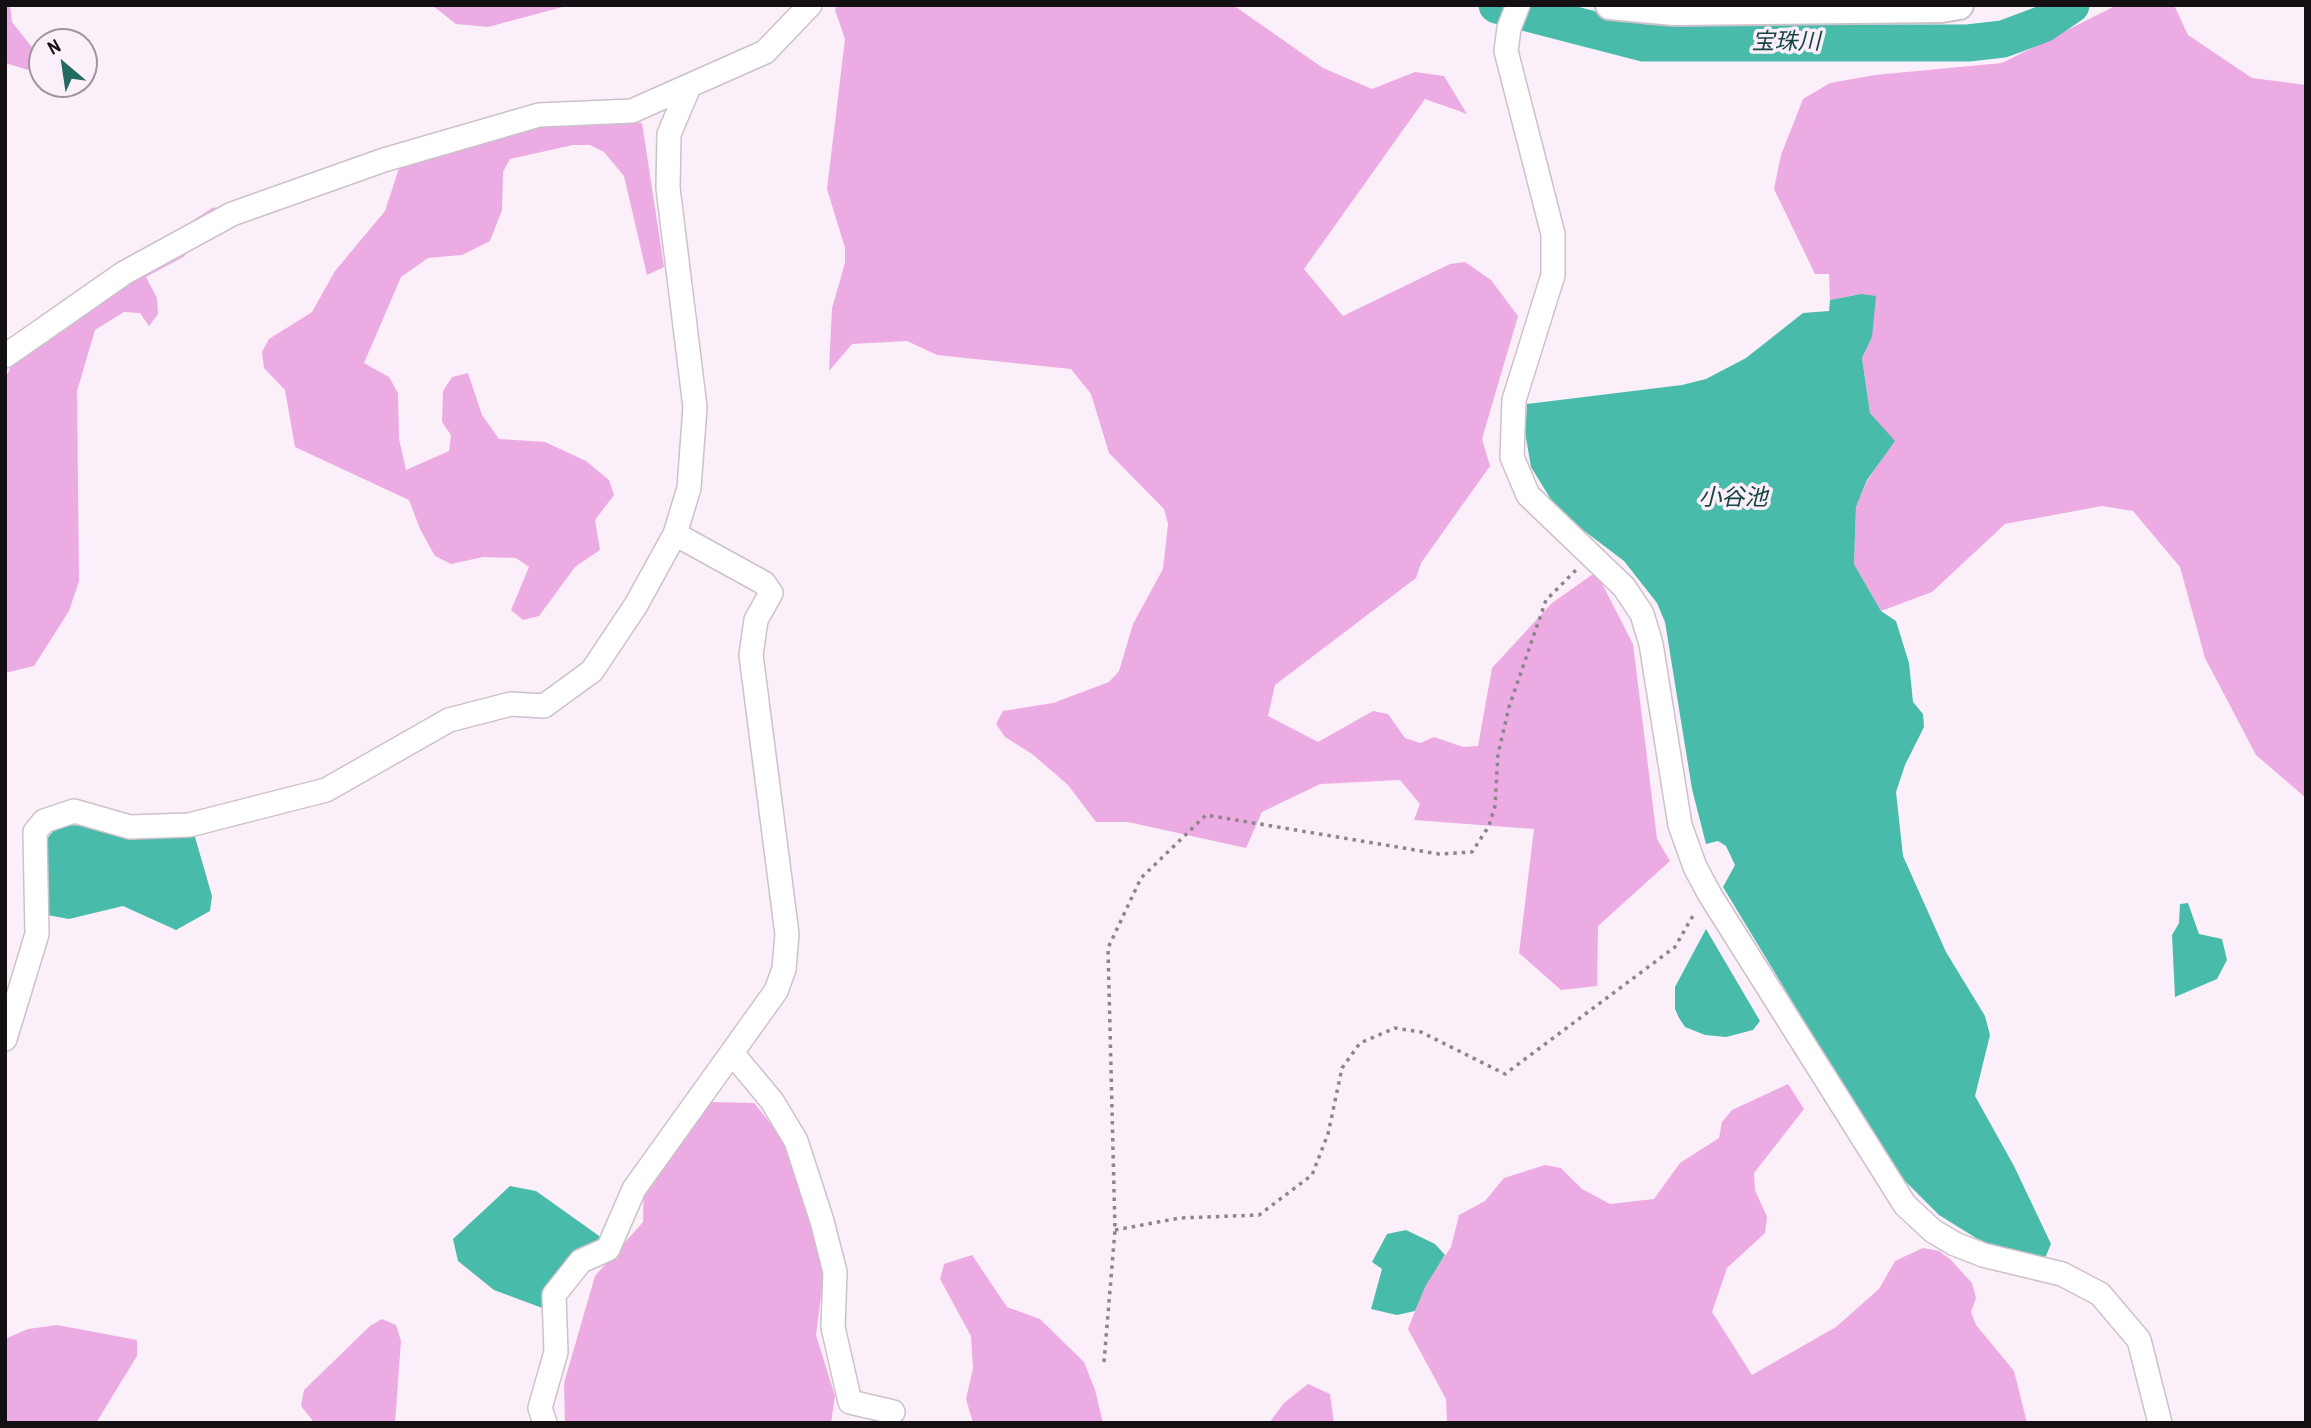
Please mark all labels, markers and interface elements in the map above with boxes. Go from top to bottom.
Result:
north arrow [28,28,98,98]
water label: 宝珠川 [1752,29,1820,57]
text: N [43,32,65,60]
water label: 小谷池 [1699,485,1767,513]

